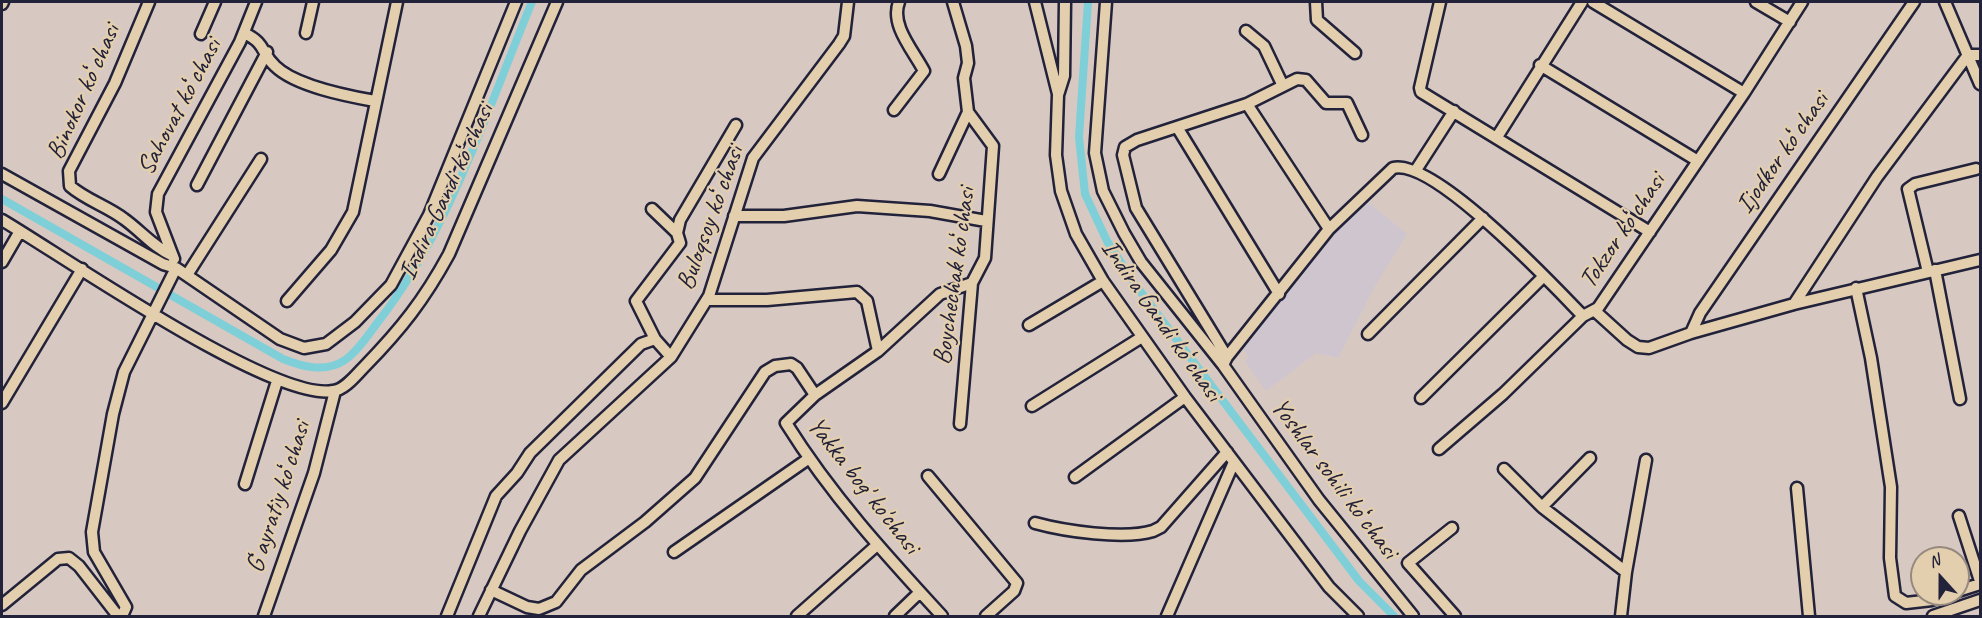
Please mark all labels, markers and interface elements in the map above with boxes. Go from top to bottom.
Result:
street label: Binokor koʻchasi [40,20,128,164]
street label: Sahovat koʻchasi [131,33,229,181]
street label: Ijodkor koʻchasi [1730,86,1836,220]
street label: Indira Gandi koʻchasi [393,99,501,285]
street label: Buloqsoy koʻchasi [671,142,751,294]
street label: Tokzor koʻchasi [1573,168,1673,294]
street label: Boychechak koʻchasi [927,185,983,367]
street label: Indira Gandi koʻchasi [1093,234,1229,408]
street label: Yoshlar sohili koʻchasi [1263,393,1405,565]
street label: Yakka bog' ko'chasi [800,411,926,561]
street label: Gʻayratiy koʻchasi [240,417,318,577]
north arrow [1910,546,1970,606]
text: N [1926,550,1942,572]

